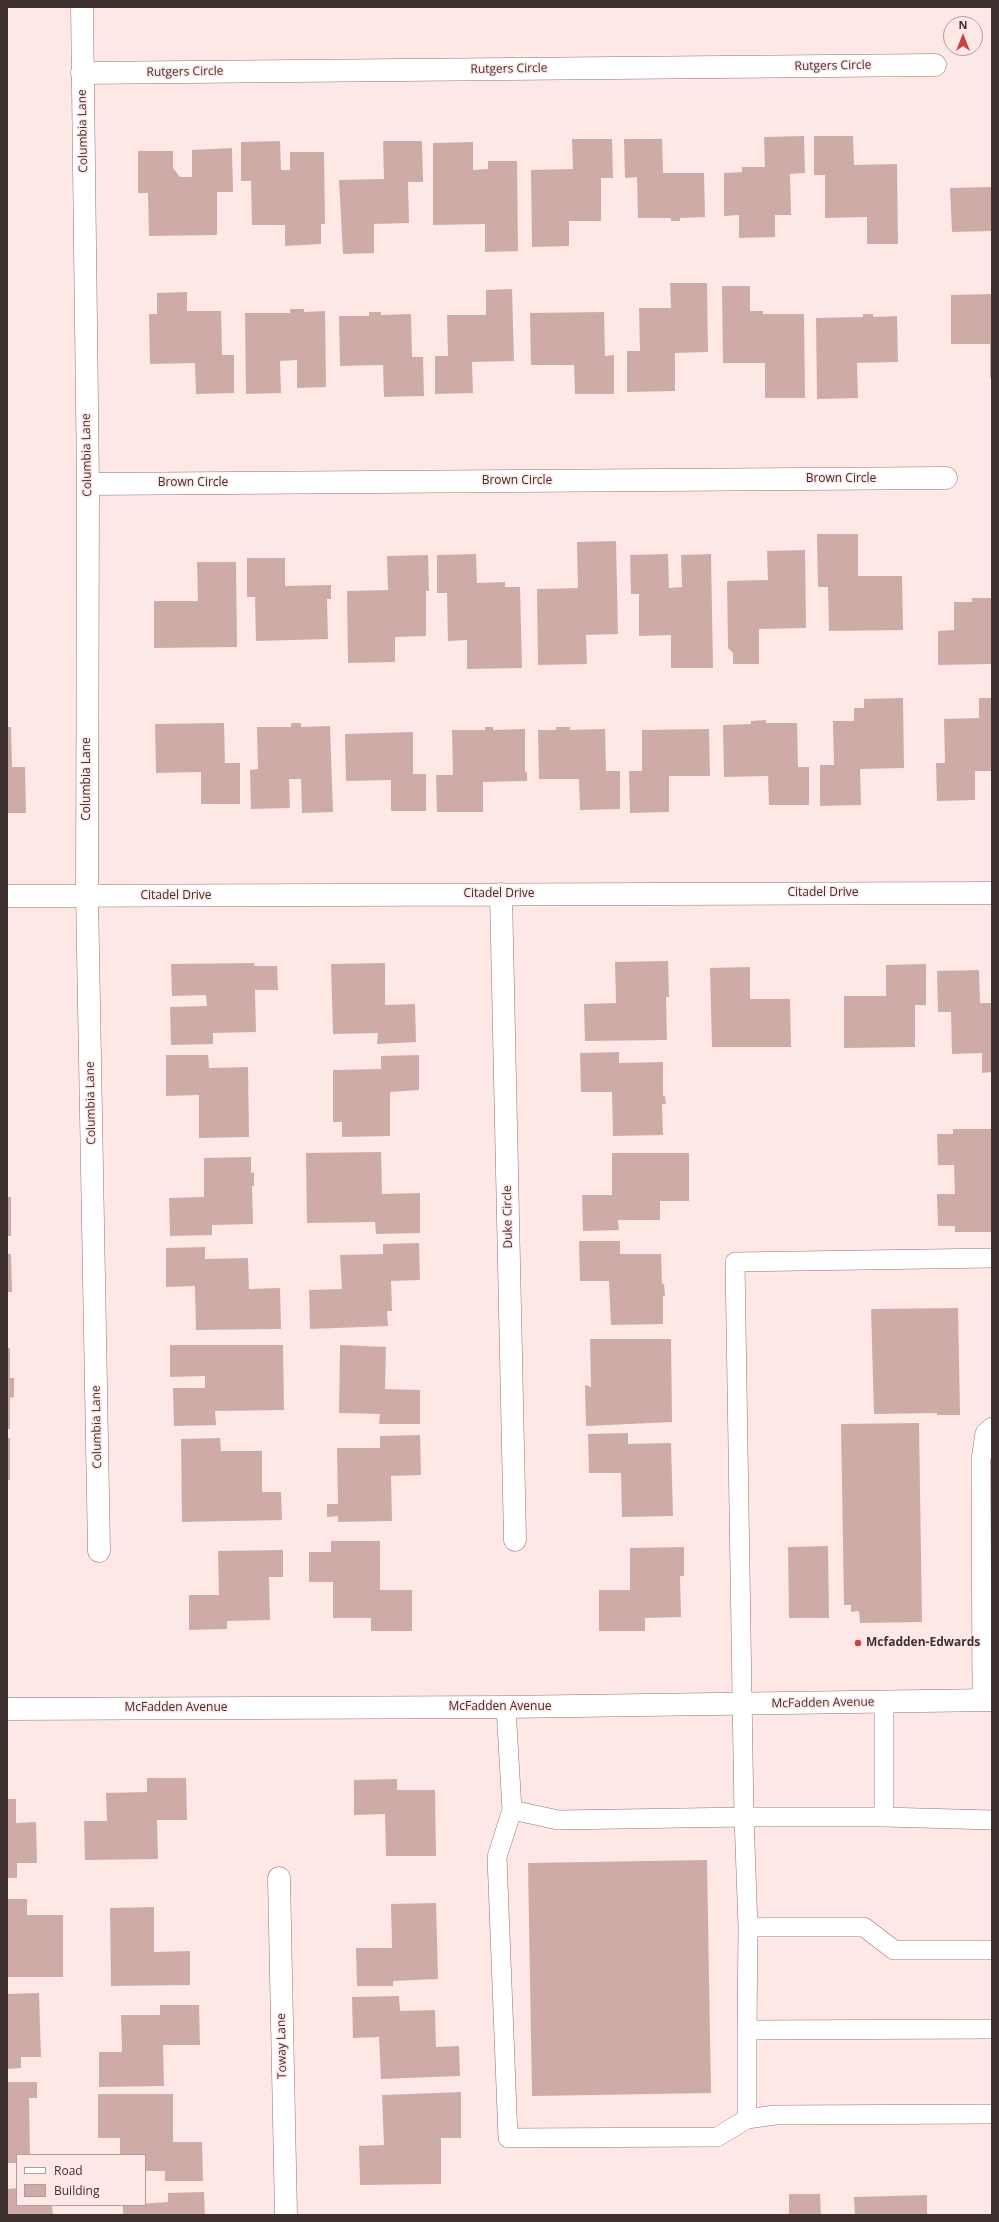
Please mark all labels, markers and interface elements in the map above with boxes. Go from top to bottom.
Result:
north arrow [943,16,983,56]
text: N [959,17,967,32]
street label: Rutgers Circle [794,58,872,74]
street label: Rutgers Circle [470,61,548,77]
street label: Rutgers Circle [146,64,224,80]
street label: Columbia Lane [75,89,91,173]
street label: Columbia Lane [79,413,95,497]
street label: Brown Circle [806,472,876,486]
street label: Brown Circle [482,474,552,488]
street label: Brown Circle [158,476,228,490]
street label: Columbia Lane [80,737,94,821]
street label: Citadel Drive [787,886,859,900]
street label: Citadel Drive [463,887,535,901]
street label: Citadel Drive [140,889,212,903]
street label: Columbia Lane [83,1061,99,1145]
street label: Duke Circle [500,1185,516,1249]
street label: Columbia Lane [89,1385,105,1469]
place label: Mcfadden-Edwards [866,1636,980,1650]
marker: Mcfadden-Edwards [853,1638,863,1648]
street label: McFadden Avenue [771,1695,875,1711]
street label: McFadden Avenue [448,1700,552,1714]
street label: McFadden Avenue [124,1701,228,1715]
street label: Toway Lane [274,2013,290,2079]
legend [16,2154,146,2206]
text: Road [54,2162,83,2179]
text: Building [54,2182,99,2199]

